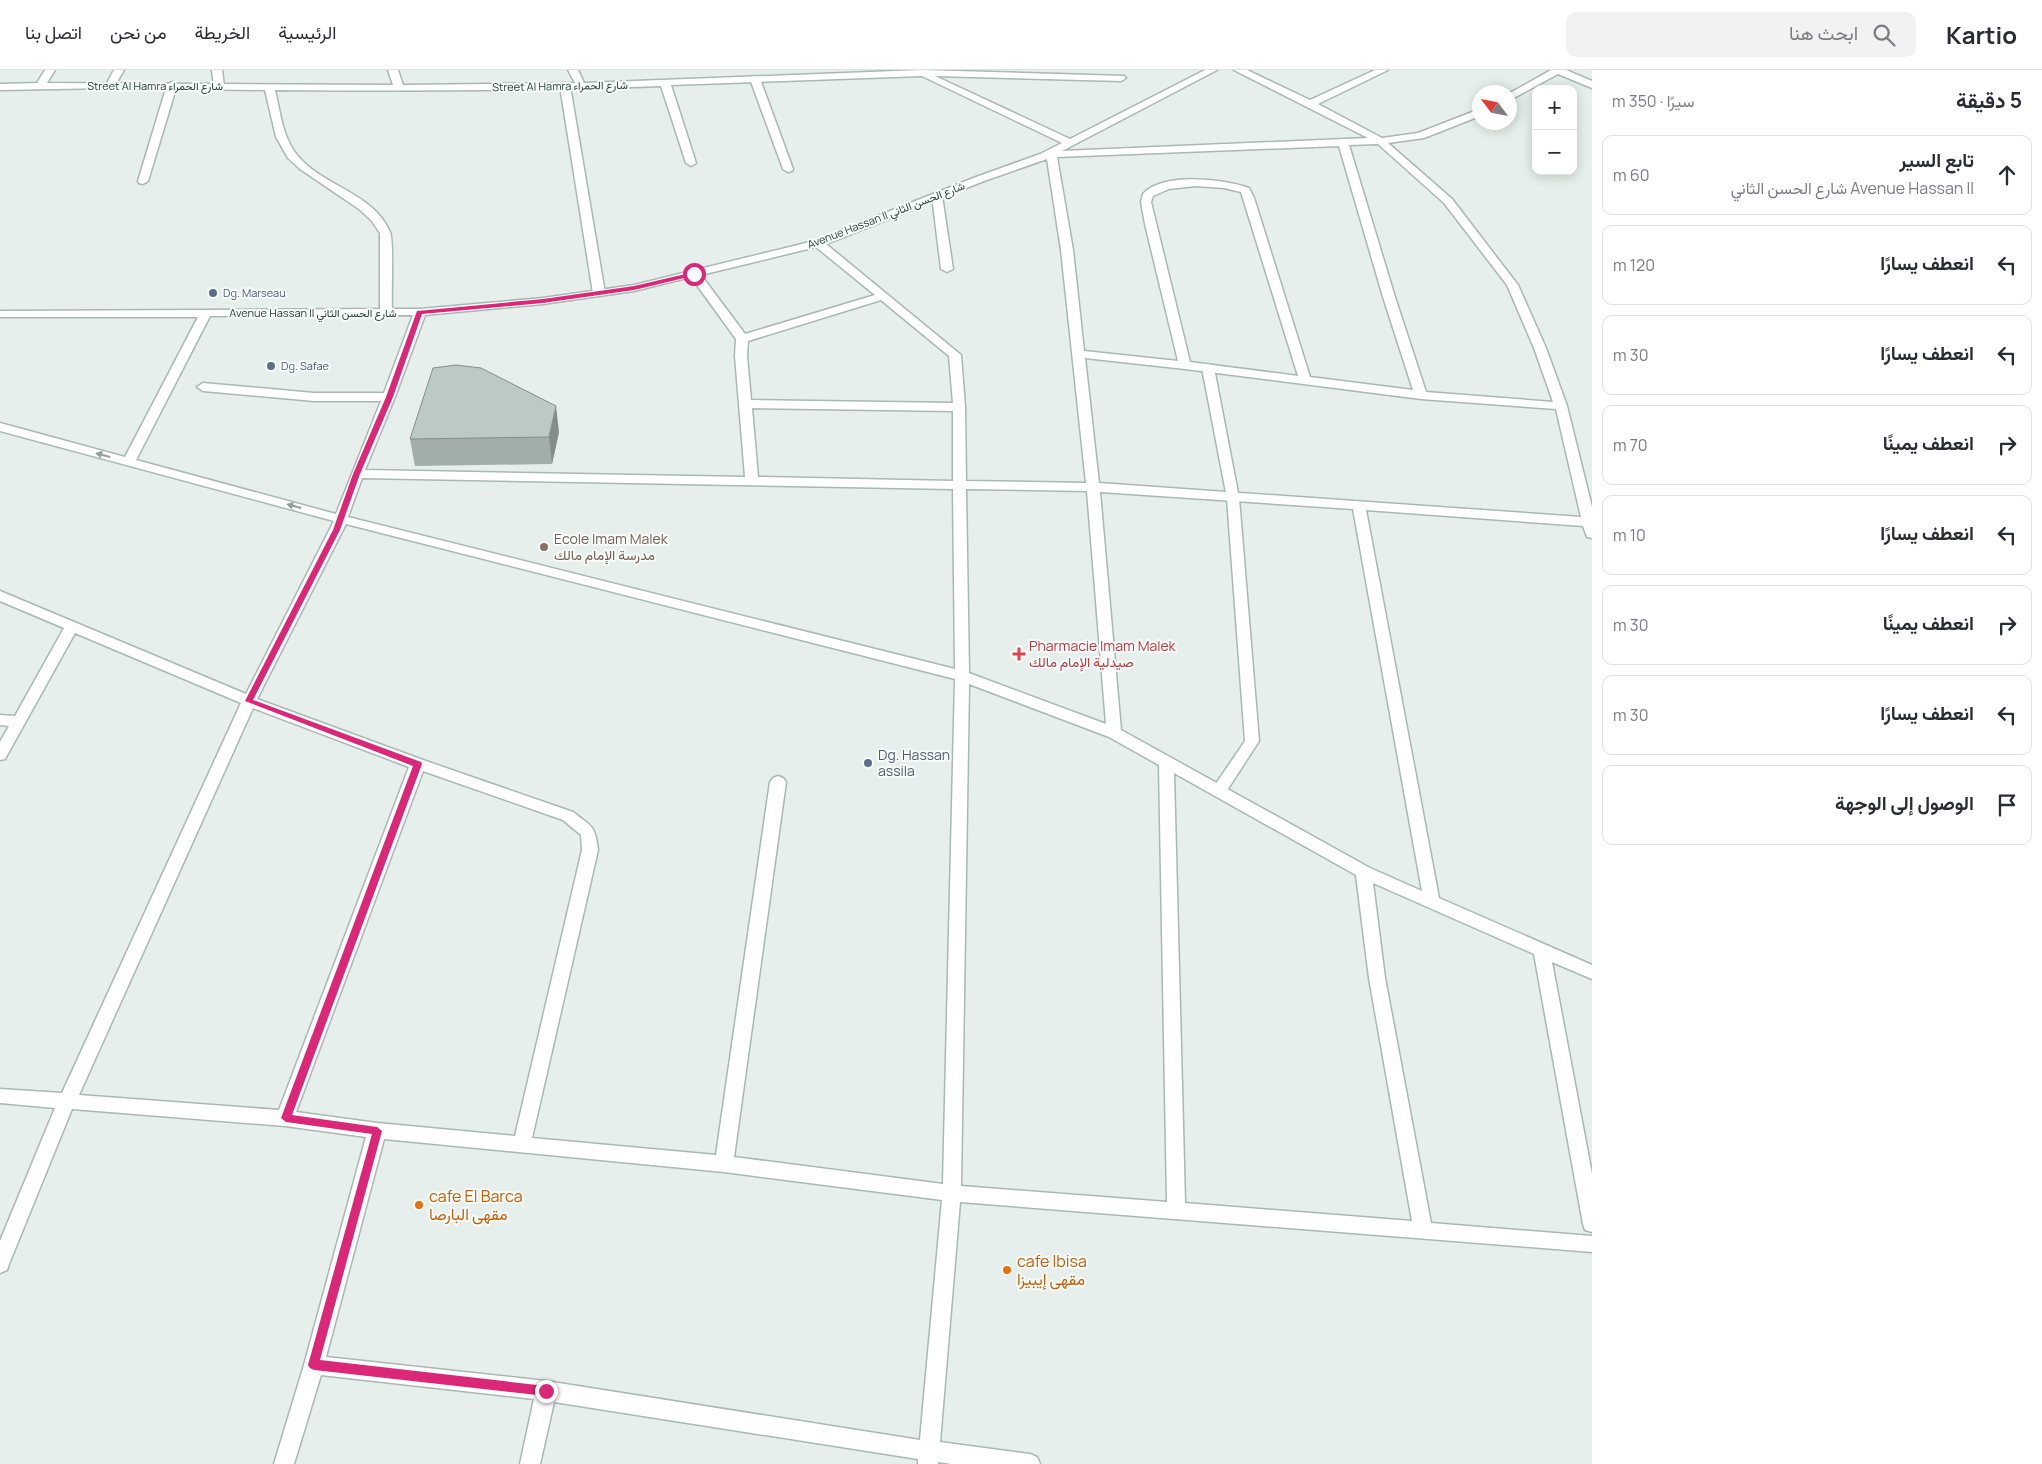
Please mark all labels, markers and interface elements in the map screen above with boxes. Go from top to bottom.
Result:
search box [1566,12,1916,57]
text: Kartio [1946,18,2017,51]
text: اتصل بنا [25,20,82,44]
text: من نحن [110,20,167,44]
text: الخريطة [195,20,250,44]
text: الرئيسية [278,20,336,44]
text: ابحث هنا [1789,20,1858,46]
icon: search [1870,21,1898,49]
street label: Street Al Hamra شارع الحمراء [492,77,628,95]
street label: Street Al Hamra شارع الحمراء [87,78,223,94]
north arrow [1472,85,1517,130]
map controls [1532,85,1577,175]
button: + [1532,85,1577,130]
text: 5 دقيقة [1956,86,2022,114]
text: سيرًا · 350 m [1612,90,1694,112]
button: − [1532,130,1577,175]
text: تابع السير [1899,147,1974,173]
icon: ahead [1993,161,2021,189]
text: 60 m [1613,164,1649,186]
street label: Avenue Hassan II شارع الحسن الثاني [805,177,968,254]
text: Avenue Hassan II شارع الحسن الثاني [1731,177,1974,199]
text: انعطف يسارًا [1880,250,1974,276]
icon: left [1993,251,2021,279]
text: 120 m [1613,254,1655,276]
route start [683,263,706,286]
place label: Dg. Marseau [223,285,286,300]
marker: Dg. Marseau [207,287,219,299]
street label: Avenue Hassan II شارع الحسن الثاني [229,305,397,323]
text: انعطف يسارًا [1880,340,1974,366]
icon: left [1993,341,2021,369]
text: 30 m [1613,344,1648,366]
place label: Dg. Safae [281,358,330,373]
marker: Dg. Safae [265,360,277,372]
text: انعطف يمينًا [1883,430,1974,456]
icon: right [1993,431,2021,459]
text: 70 m [1613,434,1648,456]
one-way arrow [96,451,111,459]
one-way arrow [286,502,301,510]
text: انعطف يسارًا [1880,520,1974,546]
icon: left [1993,521,2021,549]
text: 10 m [1613,524,1646,546]
place label: Ecole Imam Malek مدرسة الإمام مالك [554,529,669,565]
marker: Ecole Imam Malek مدرسة الإمام مالك [538,541,550,553]
text: انعطف يمينًا [1883,610,1974,636]
icon: right [1993,611,2021,639]
text: 30 m [1613,614,1648,636]
place label: Pharmacie Imam Malek صيدلية الإمام مالك [1029,636,1177,672]
marker: Pharmacie Imam Malek صيدلية الإمام مالك [1013,648,1025,660]
text: انعطف يسارًا [1880,700,1974,726]
icon: left [1993,701,2021,729]
text: 30 m [1613,704,1648,726]
place label: Dg. Hassan assila [878,745,950,780]
marker: Dg. Hassan assila [862,757,874,769]
text: الوصول إلى الوجهة [1835,790,1974,816]
icon: arrive [1993,791,2021,819]
place label: cafe El Barca مقهى البارصا [429,1185,523,1225]
marker: cafe El Barca مقهى البارصا [413,1199,425,1211]
place label: cafe Ibisa مقهى إيبيزا [1017,1250,1087,1290]
marker: cafe Ibisa مقهى إيبيزا [1001,1264,1013,1276]
route end [535,1380,558,1403]

